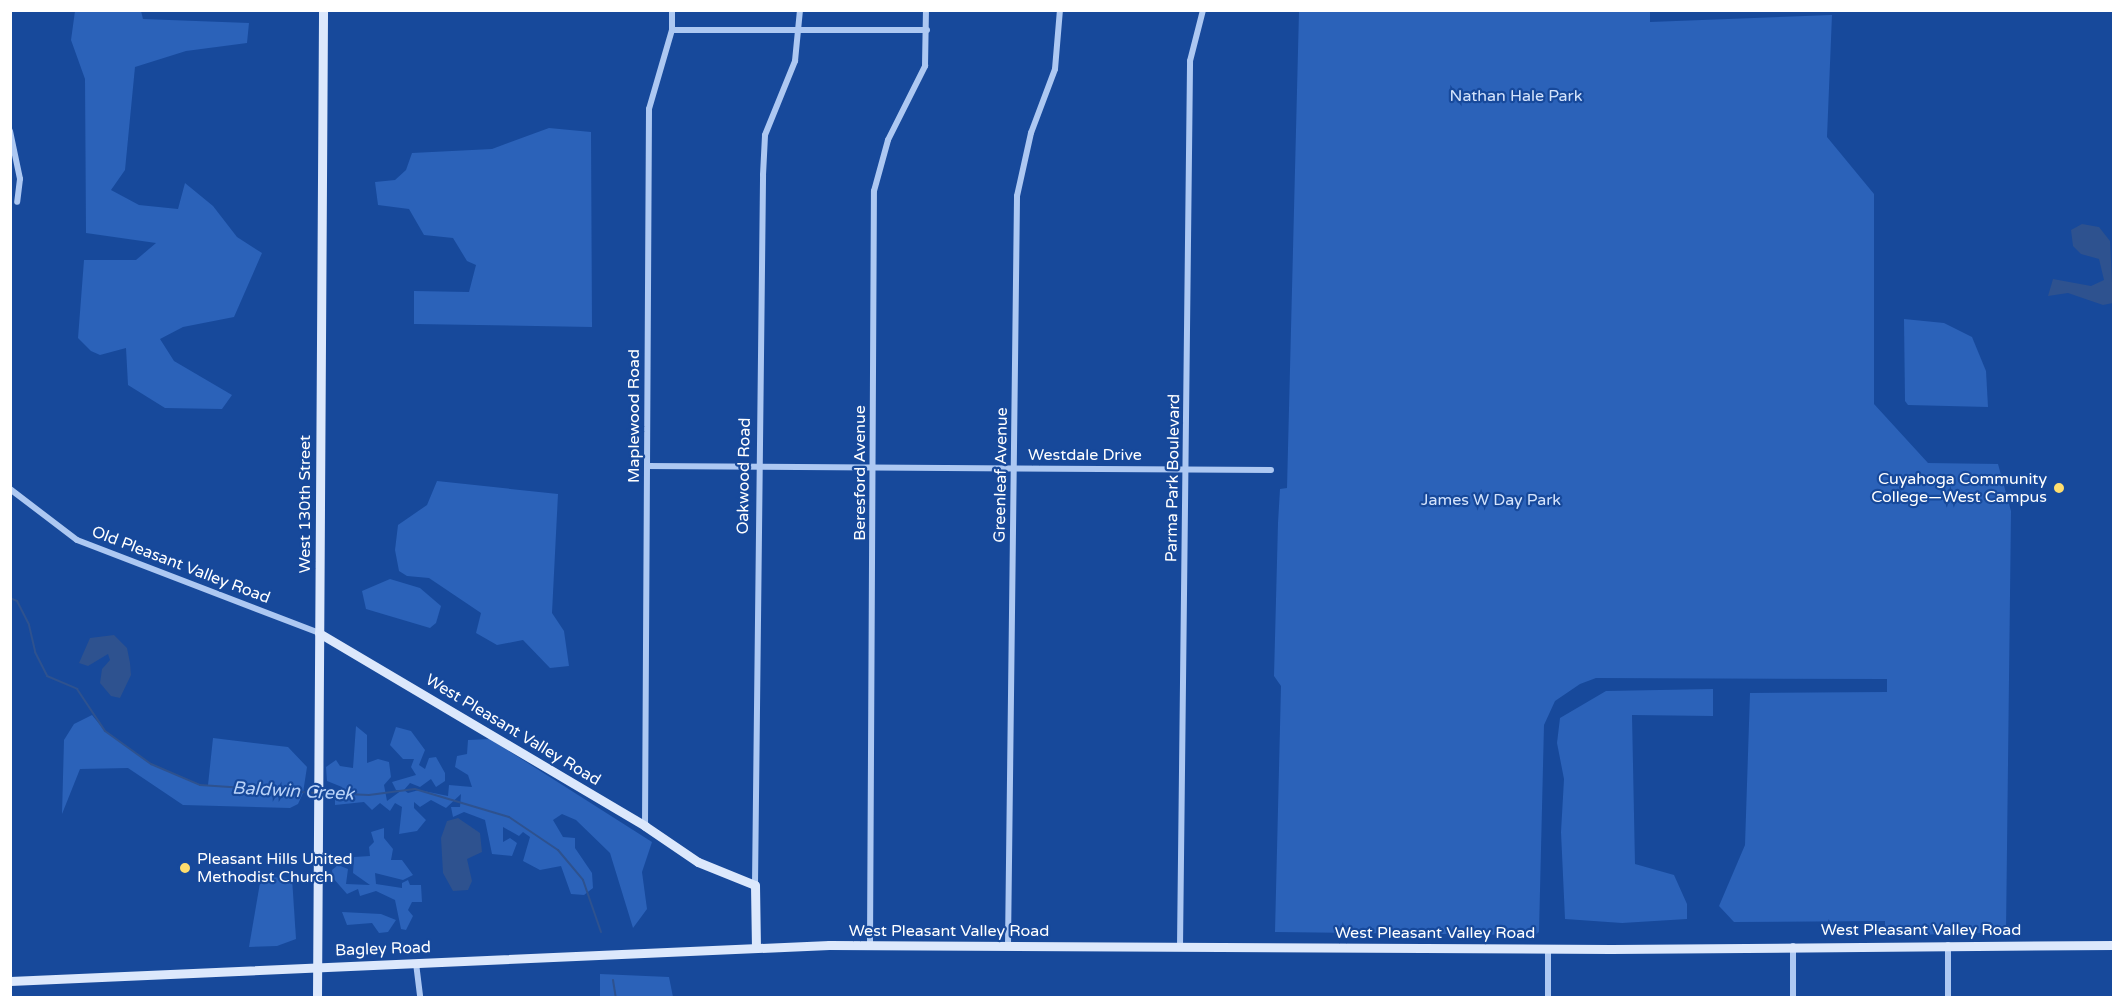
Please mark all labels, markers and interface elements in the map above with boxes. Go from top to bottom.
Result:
park label: Nathan Hale Park [1450,86,1582,106]
street label: Maplewood Road [624,349,644,483]
street label: Parma Park Boulevard [1162,394,1184,562]
street label: Beresford Avenue [850,405,870,541]
street label: Greenleaf Avenue [990,407,1012,543]
street label: Oakwood Road [733,417,755,535]
street label: West 130th Street [295,435,315,573]
street label: Westdale Drive [1028,445,1142,465]
place label: Cuyahoga Community College—West Campus [1871,469,2047,507]
marker: Cuyahoga Community College—West Campus [2052,481,2066,495]
park label: James W Day Park [1421,490,1561,510]
street label: Old Pleasant Valley Road [89,522,273,608]
street label: West Pleasant Valley Road [422,670,604,790]
water label: Baldwin Creek [232,777,354,805]
place label: Pleasant Hills United Methodist Church [197,849,353,887]
marker: Pleasant Hills United Methodist Church [178,861,192,875]
street label: West Pleasant Valley Road [1821,920,2021,940]
street label: West Pleasant Valley Road [849,921,1049,941]
street label: West Pleasant Valley Road [1335,923,1535,943]
street label: Bagley Road [335,938,431,960]

